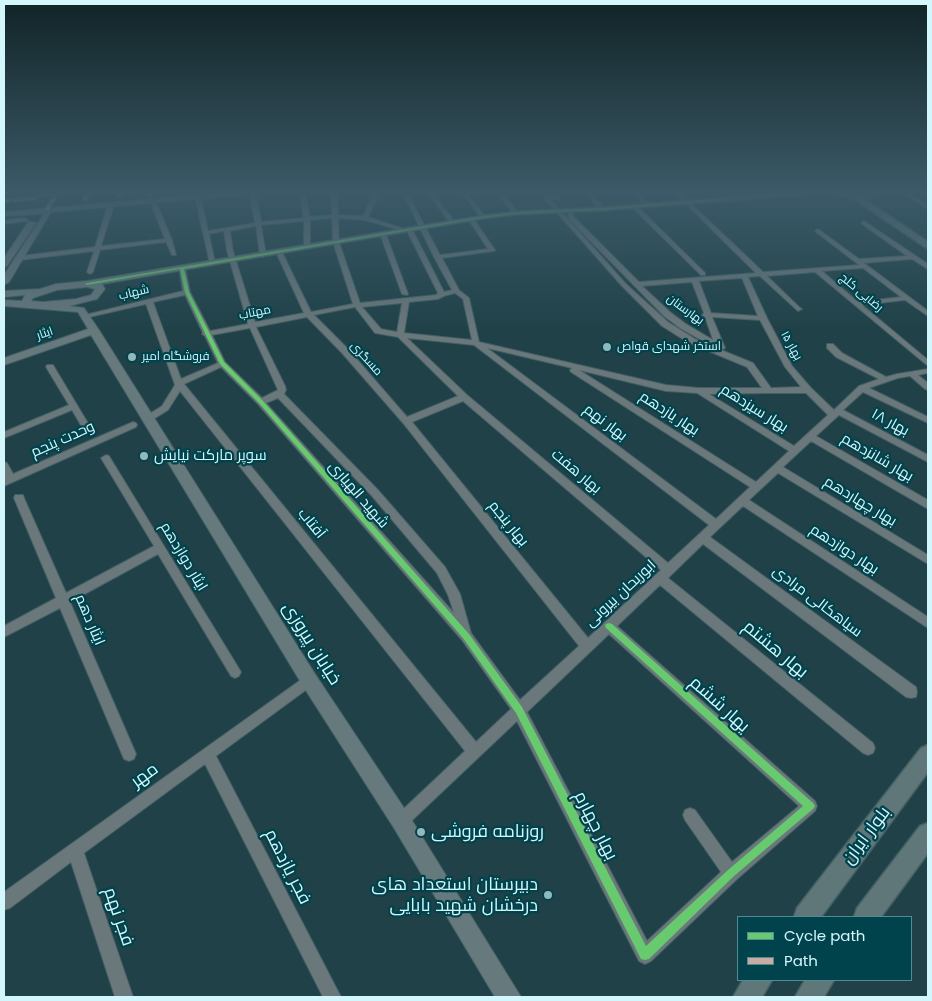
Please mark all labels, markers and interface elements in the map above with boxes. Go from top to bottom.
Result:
street label: رضایی کلج [836,271,886,315]
street label: شهاب [117,283,151,303]
street label: بهارستان [663,292,707,328]
street label: مهتاب [238,303,272,323]
street label: ایثار [35,324,55,344]
street label: بهار ۱۵ [777,329,805,363]
street label: مسگری [347,339,385,379]
place label: استخر شهدای قواص [617,340,721,354]
marker: استخر شهدای قواص [601,341,613,353]
place label: فروشگاه امیر [142,350,210,364]
marker: فروشگاه امیر [126,351,138,363]
street label: بهار سیزدهم [717,381,791,437]
street label: بهار یازدهم [636,388,702,440]
street label: بهار نهم [580,401,630,445]
street label: بهار ۱۸ [868,406,912,440]
street label: وحدت پنجم [28,418,98,462]
street label: بهار شانزدهم [838,430,916,486]
street label: بهار هفت [547,446,605,498]
place label: سوپر مارکت نیایش [154,447,267,465]
marker: سوپر مارکت نیایش [138,450,150,462]
street label: شهید الهیاری [324,458,392,532]
street label: بهار چهاردهم [820,473,900,531]
street label: بهار پنجم [484,497,532,551]
street label: آفتاب [293,505,329,543]
street label: ایثار دوازدهم [155,519,211,595]
street label: بهار دوازدهم [806,521,882,579]
street label: ابوریحان بیرونی [582,557,660,631]
street label: سیاهکالی مرادی [769,562,865,642]
street label: ایثار دهم [70,592,108,648]
street label: خیابان پیروزی [277,599,345,689]
street label: بهار هشتم [738,616,812,684]
street label: یهار ششم [684,672,754,738]
street label: مهر [127,759,163,793]
street label: بهار چهارم [568,788,622,864]
street label: بلوار ایران [838,803,896,869]
place label: روزنامه فروشی [431,821,544,843]
street label: فجر یازدهم [259,826,315,908]
marker: روزنامه فروشی [415,826,427,838]
place label: دبیرستان استعداد های درخشان شهید بابایی [371,874,538,916]
street label: فجر نهم [98,885,138,949]
marker: دبیرستان استعداد های درخشان شهید بابایی [542,889,554,901]
legend [737,916,912,981]
text: Cycle path [784,925,865,946]
text: Path [784,950,818,971]

